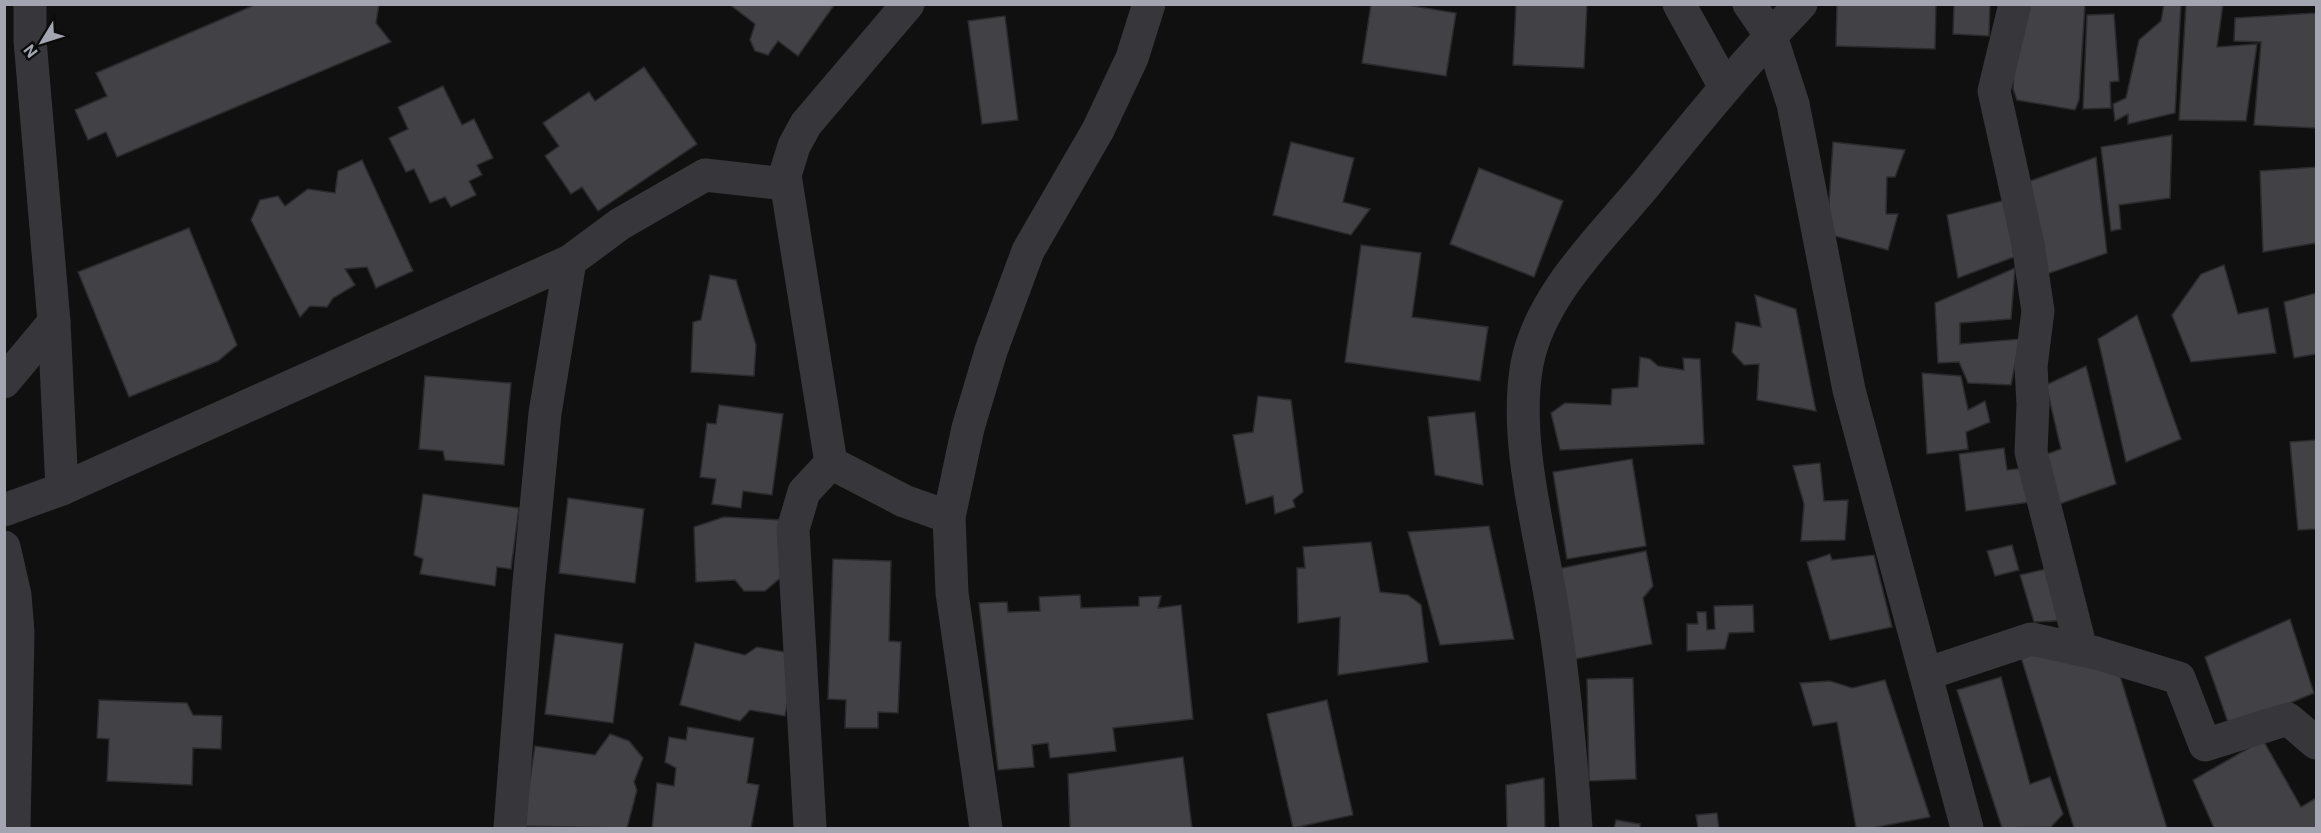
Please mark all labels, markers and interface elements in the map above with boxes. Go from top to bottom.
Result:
north arrow [12,12,72,72]
text: N [20,41,42,61]

